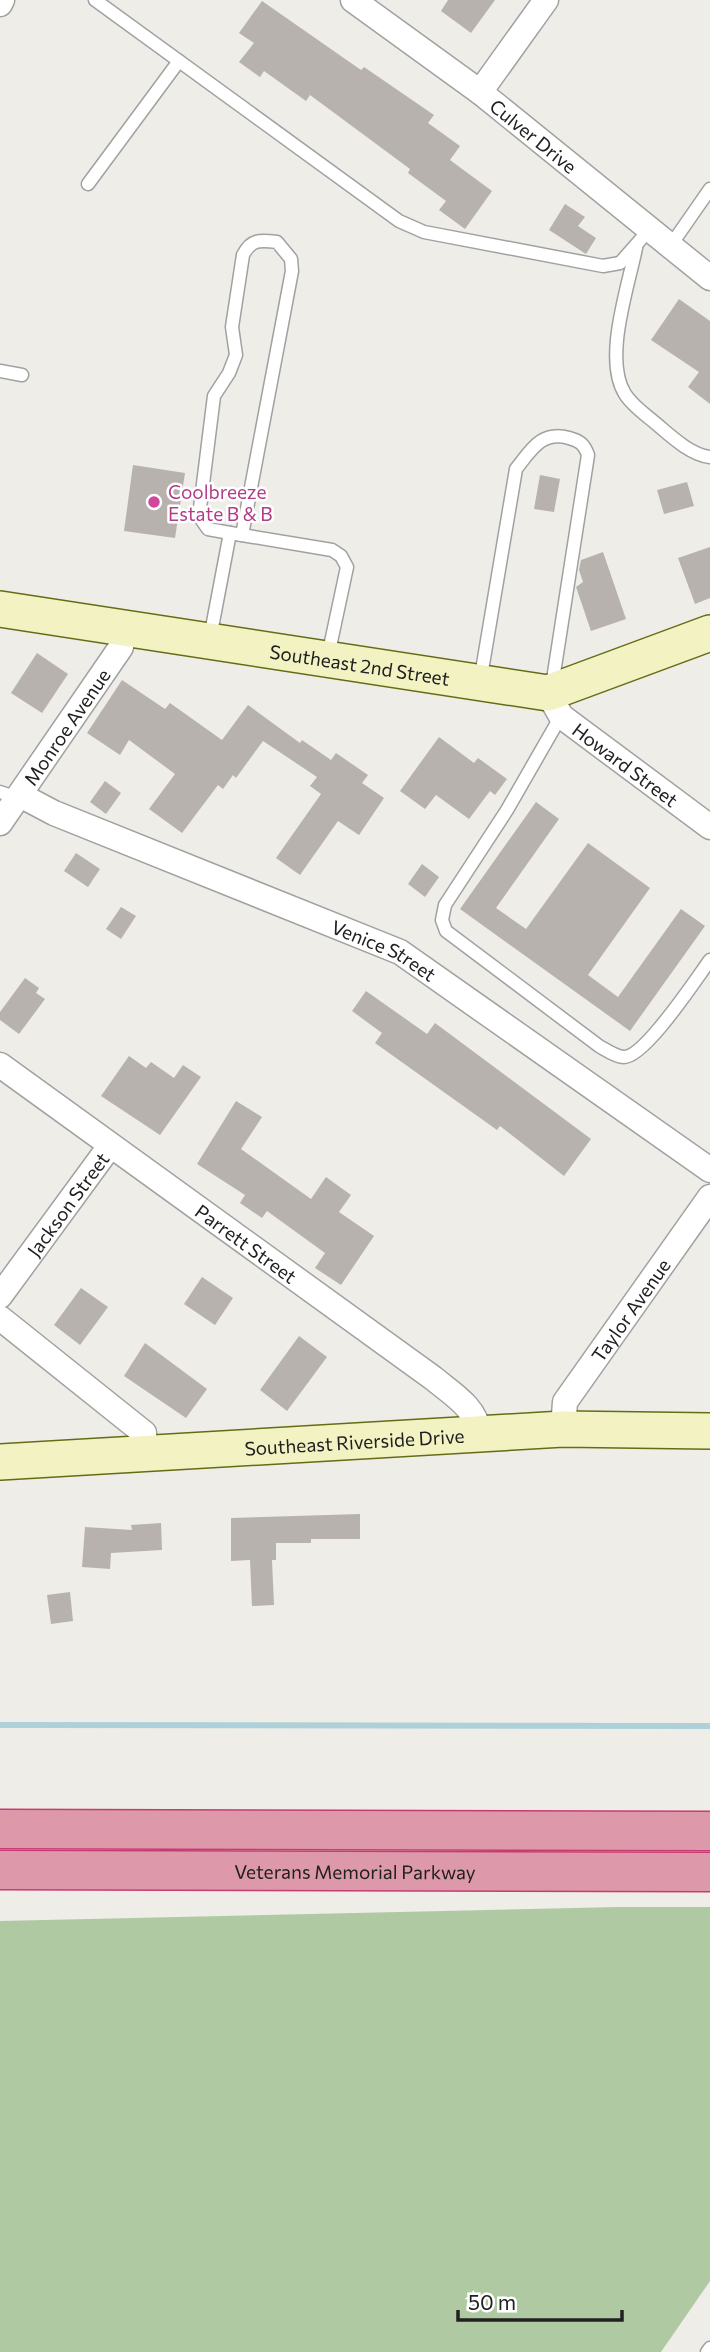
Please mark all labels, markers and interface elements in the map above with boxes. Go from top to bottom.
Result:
street label: Culver Drive [486,94,582,177]
place label: Coolbreeze Estate B & B [168,480,273,525]
marker: Coolbreeze Estate B & B [146,494,162,510]
street label: Southeast 2nd Street [268,639,452,689]
street label: Monroe Avenue [18,664,114,789]
street label: Howard Street [568,717,683,811]
street label: Venice Street [328,914,441,986]
street label: Jackson Street [22,1147,113,1261]
street label: Parrett Street [191,1199,302,1288]
street label: Taylor Avenue [586,1254,675,1366]
street label: Southeast Riverside Drive [244,1423,465,1459]
street label: Veterans Memorial Parkway [234,1859,476,1883]
scale bar [458,2278,622,2322]
text: 50 m [468,2289,516,2314]

